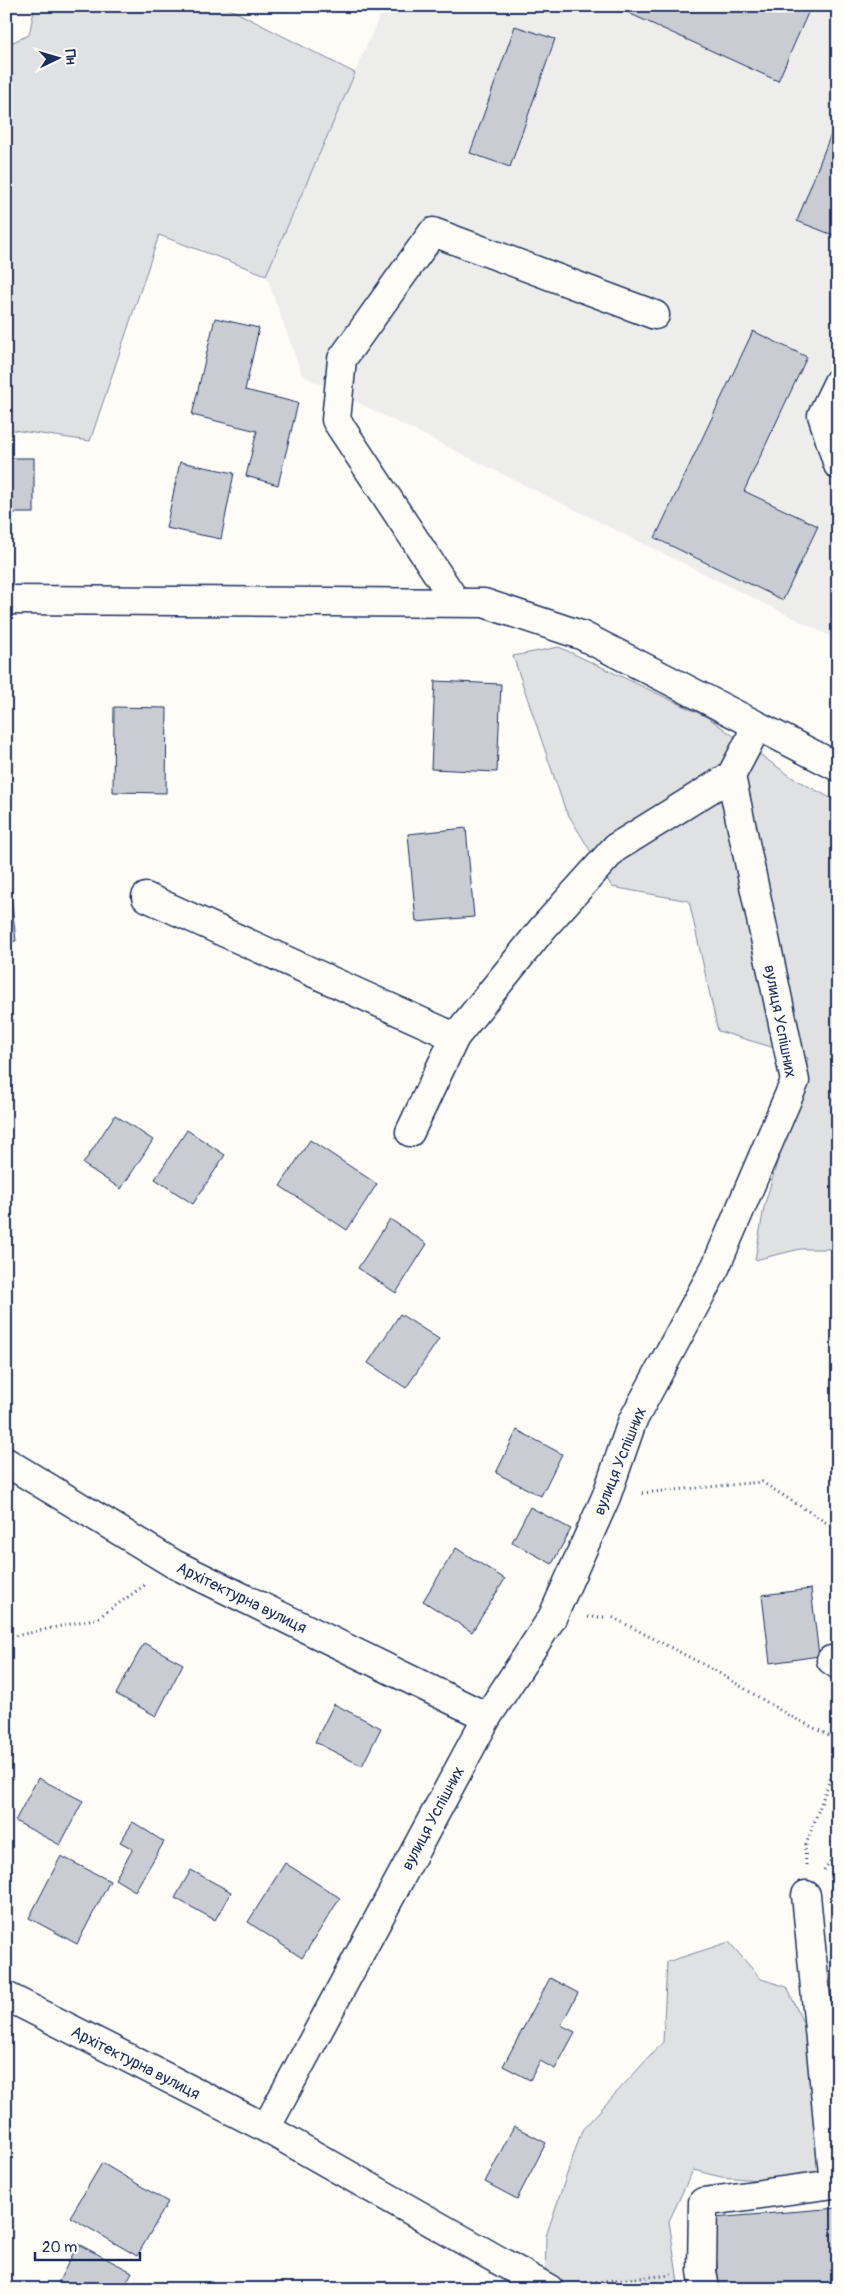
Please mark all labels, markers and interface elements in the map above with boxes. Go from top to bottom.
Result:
north arrow [32,32,82,82]
text: Пн [61,49,80,65]
street label: вулиця Успішних [759,963,801,1079]
street label: вулиця Успішних [589,1405,651,1518]
street label: Архітектурна вулиця [173,1558,310,1638]
street label: вулиця Успішних [397,1763,469,1874]
street label: Архітектурна вулиця [68,2022,203,2104]
scale bar [35,2230,140,2262]
text: 20 m [42,2238,77,2257]

